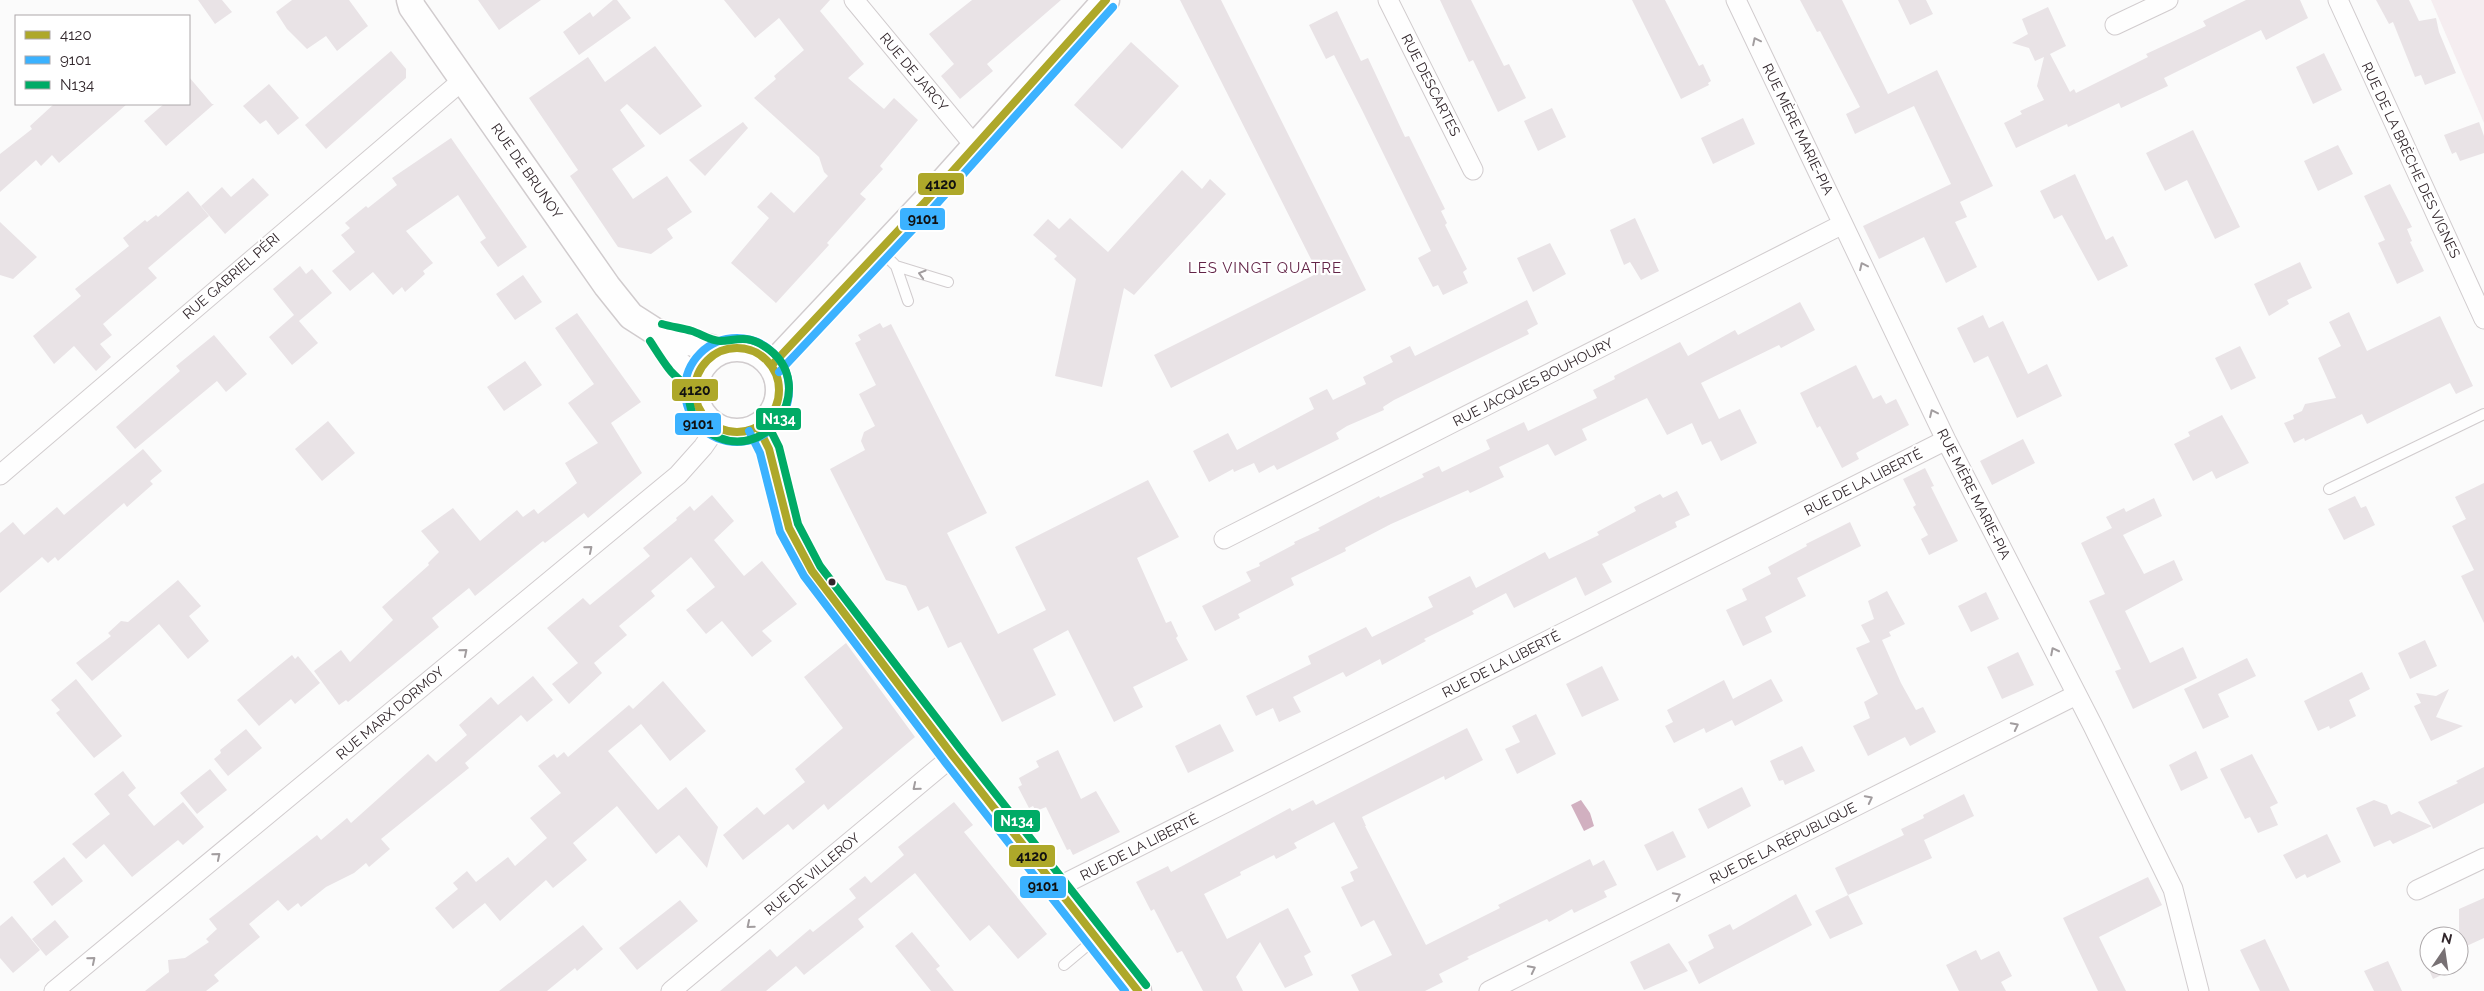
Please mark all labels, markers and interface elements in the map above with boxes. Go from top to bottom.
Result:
legend [15,15,190,105]
text: 4120 [60,26,92,44]
street label: RUE DE JARCY [877,30,951,114]
street label: RUE DESCARTES [1398,31,1464,139]
one-way arrow [1751,37,1762,46]
text: 9101 [60,51,91,69]
street label: RUE DE LA BRÈCHE DES VIGNES [2358,59,2465,261]
street label: RUE MÈRE MARIE-PIA [1759,60,1838,198]
text: N134 [60,76,94,94]
street label: RUE DE BRUNOY [488,120,566,222]
line badge: 4120 [917,172,965,196]
text: 4120 [925,176,957,192]
line badge: 9101 [899,207,946,231]
text: 9101 [908,211,938,227]
street label: RUE GABRIEL PÉRI [179,229,283,322]
district label: LES VINGT QUATRE [1188,259,1342,277]
one-way arrow [1859,262,1870,271]
one-way arrow [918,269,926,280]
street label: RUE JACQUES BOUHOURY [1450,335,1616,429]
line badge: 4120 [671,378,719,402]
text: 4120 [679,382,711,398]
line badge: N134 [755,407,802,431]
one-way arrow [1929,409,1939,418]
text: N134 [762,411,796,427]
line badge: 9101 [674,412,722,436]
text: 9101 [683,416,713,432]
street label: RUE MÈRE MARIE-PIA [1934,426,2015,562]
street label: RUE DE LA LIBERTÉ [1801,444,1925,519]
one-way arrow [583,546,592,554]
unlabelled marker [827,577,837,587]
street label: RUE DE LA LIBERTÉ [1439,626,1563,701]
one-way arrow [2050,648,2060,657]
one-way arrow [458,649,467,658]
street label: RUE MARX DORMOY [333,663,447,763]
one-way arrow [2009,722,2018,732]
one-way arrow [912,782,921,791]
one-way arrow [1864,795,1873,805]
street label: RUE DE LA RÉPUBLIQUE [1707,798,1859,887]
line badge: N134 [993,809,1041,833]
street label: RUE DE LA LIBERTÉ [1077,809,1201,884]
text: N134 [1000,813,1034,829]
street label: RUE DE VILLEROY [761,830,863,918]
line badge: 4120 [1008,844,1056,868]
text: 4120 [1016,848,1048,864]
one-way arrow [211,854,220,862]
line badge: 9101 [1019,875,1067,899]
text: 9101 [1028,878,1058,894]
one-way arrow [1672,892,1681,902]
one-way arrow [747,919,756,927]
north arrow [2419,926,2469,976]
text: N [2440,929,2454,947]
one-way arrow [86,957,95,965]
one-way arrow [1527,965,1536,975]

